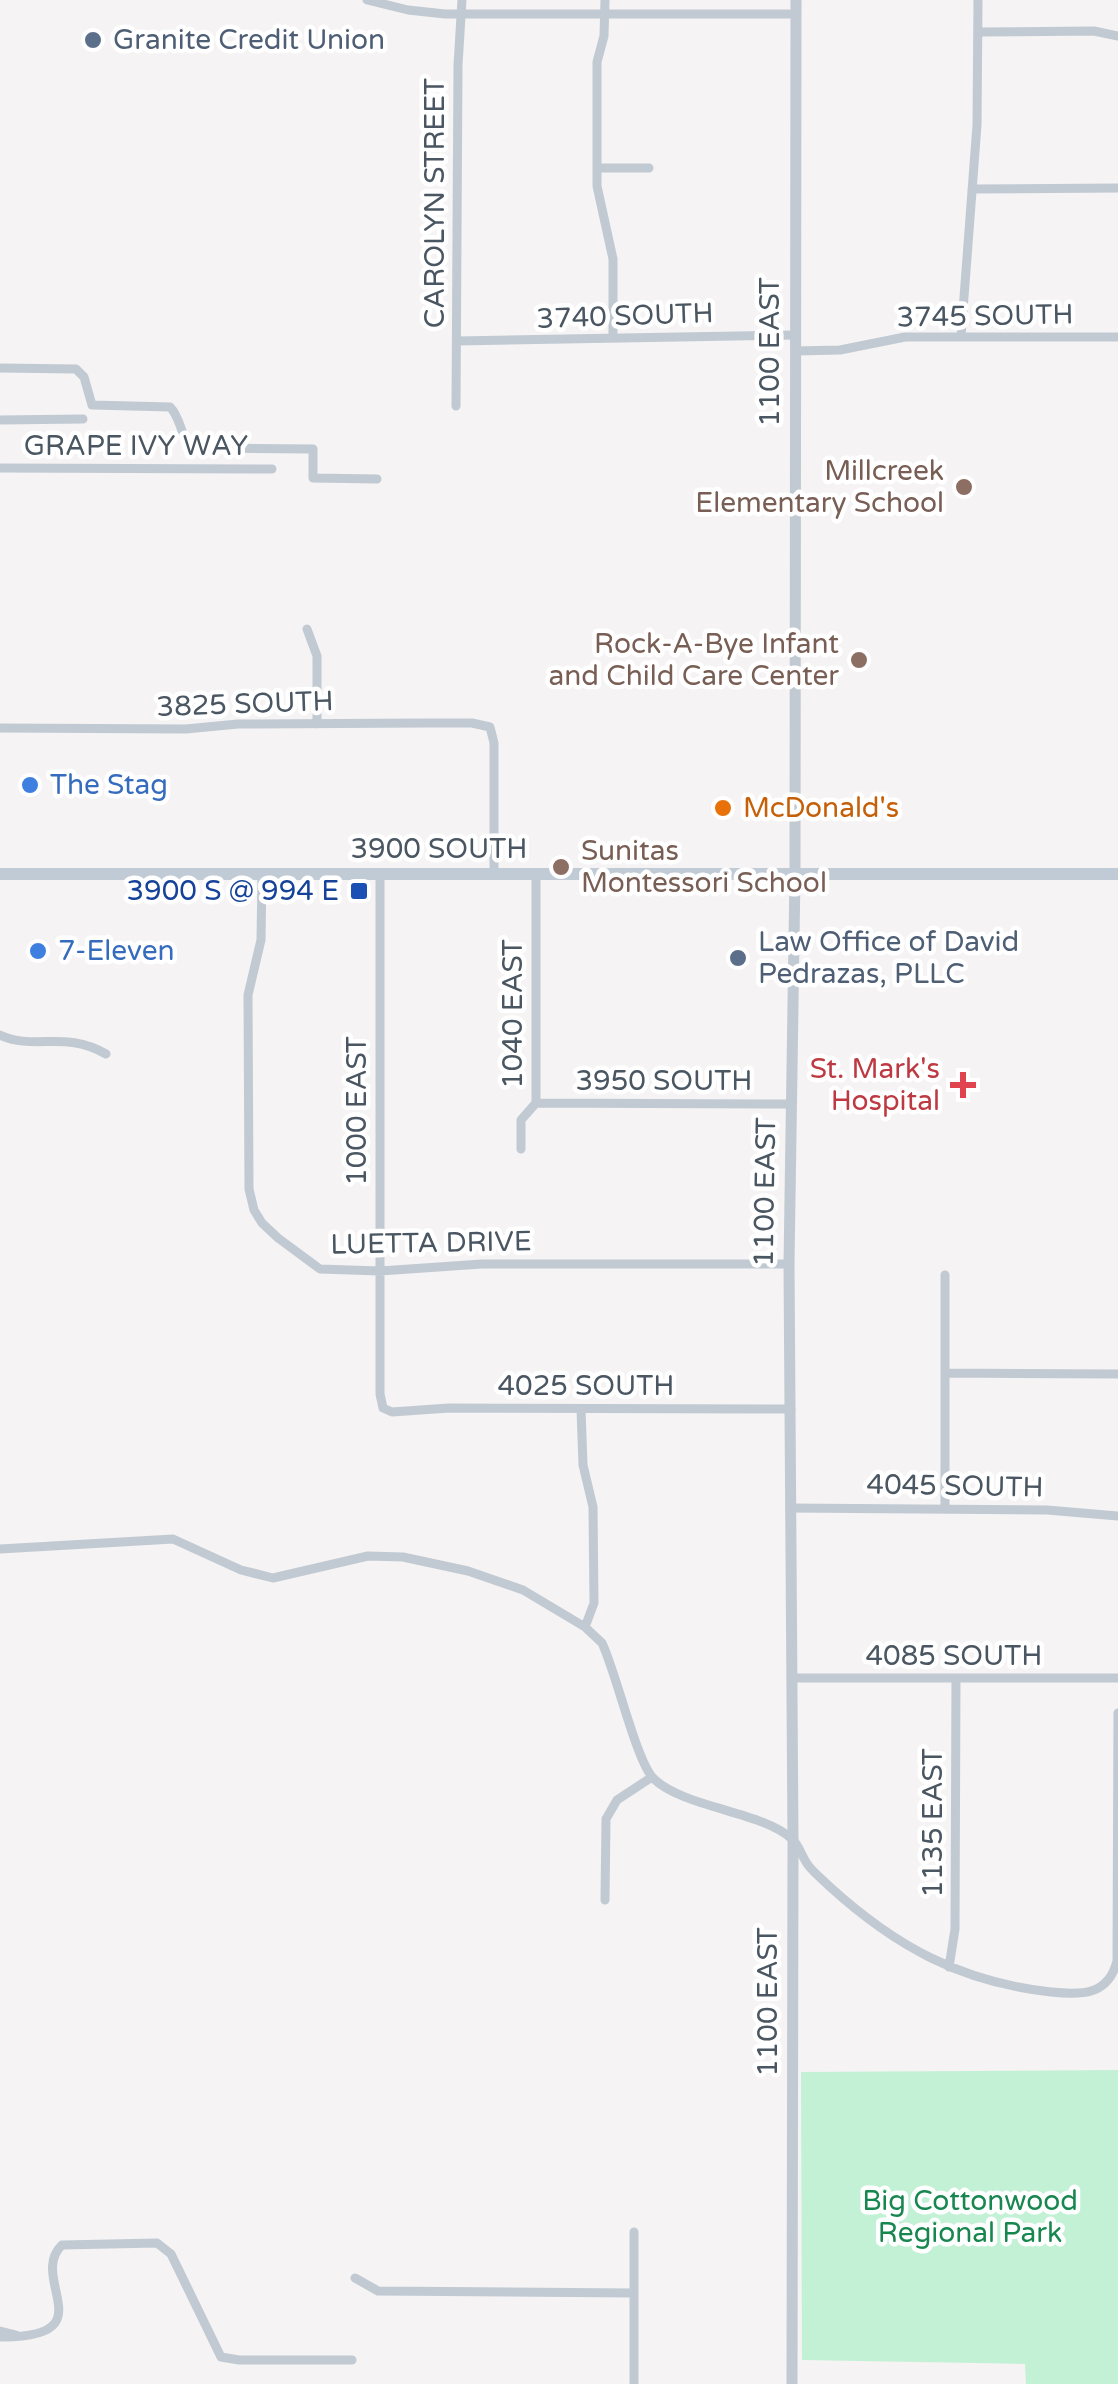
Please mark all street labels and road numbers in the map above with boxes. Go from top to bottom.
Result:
street label: CAROLYN STREET [418,78,452,328]
street label: 1100 EAST [753,277,787,427]
street label: 3740 SOUTH [536,296,714,336]
street label: 3745 SOUTH [896,297,1074,335]
street label: GRAPE IVY WAY [24,429,248,463]
street label: 3825 SOUTH [156,684,334,724]
street label: 3900 SOUTH [350,832,528,866]
street label: 1040 EAST [496,939,530,1089]
street label: 1000 EAST [340,1036,374,1186]
street label: 3950 SOUTH [575,1064,753,1098]
street label: 1100 EAST [747,1117,783,1267]
street label: LUETTA DRIVE [330,1224,532,1262]
street label: 4025 SOUTH [497,1369,675,1403]
street label: 4045 SOUTH [866,1467,1044,1505]
street label: 4085 SOUTH [865,1639,1043,1673]
street label: 1135 EAST [916,1748,950,1898]
street label: 1100 EAST [751,1927,785,2077]

